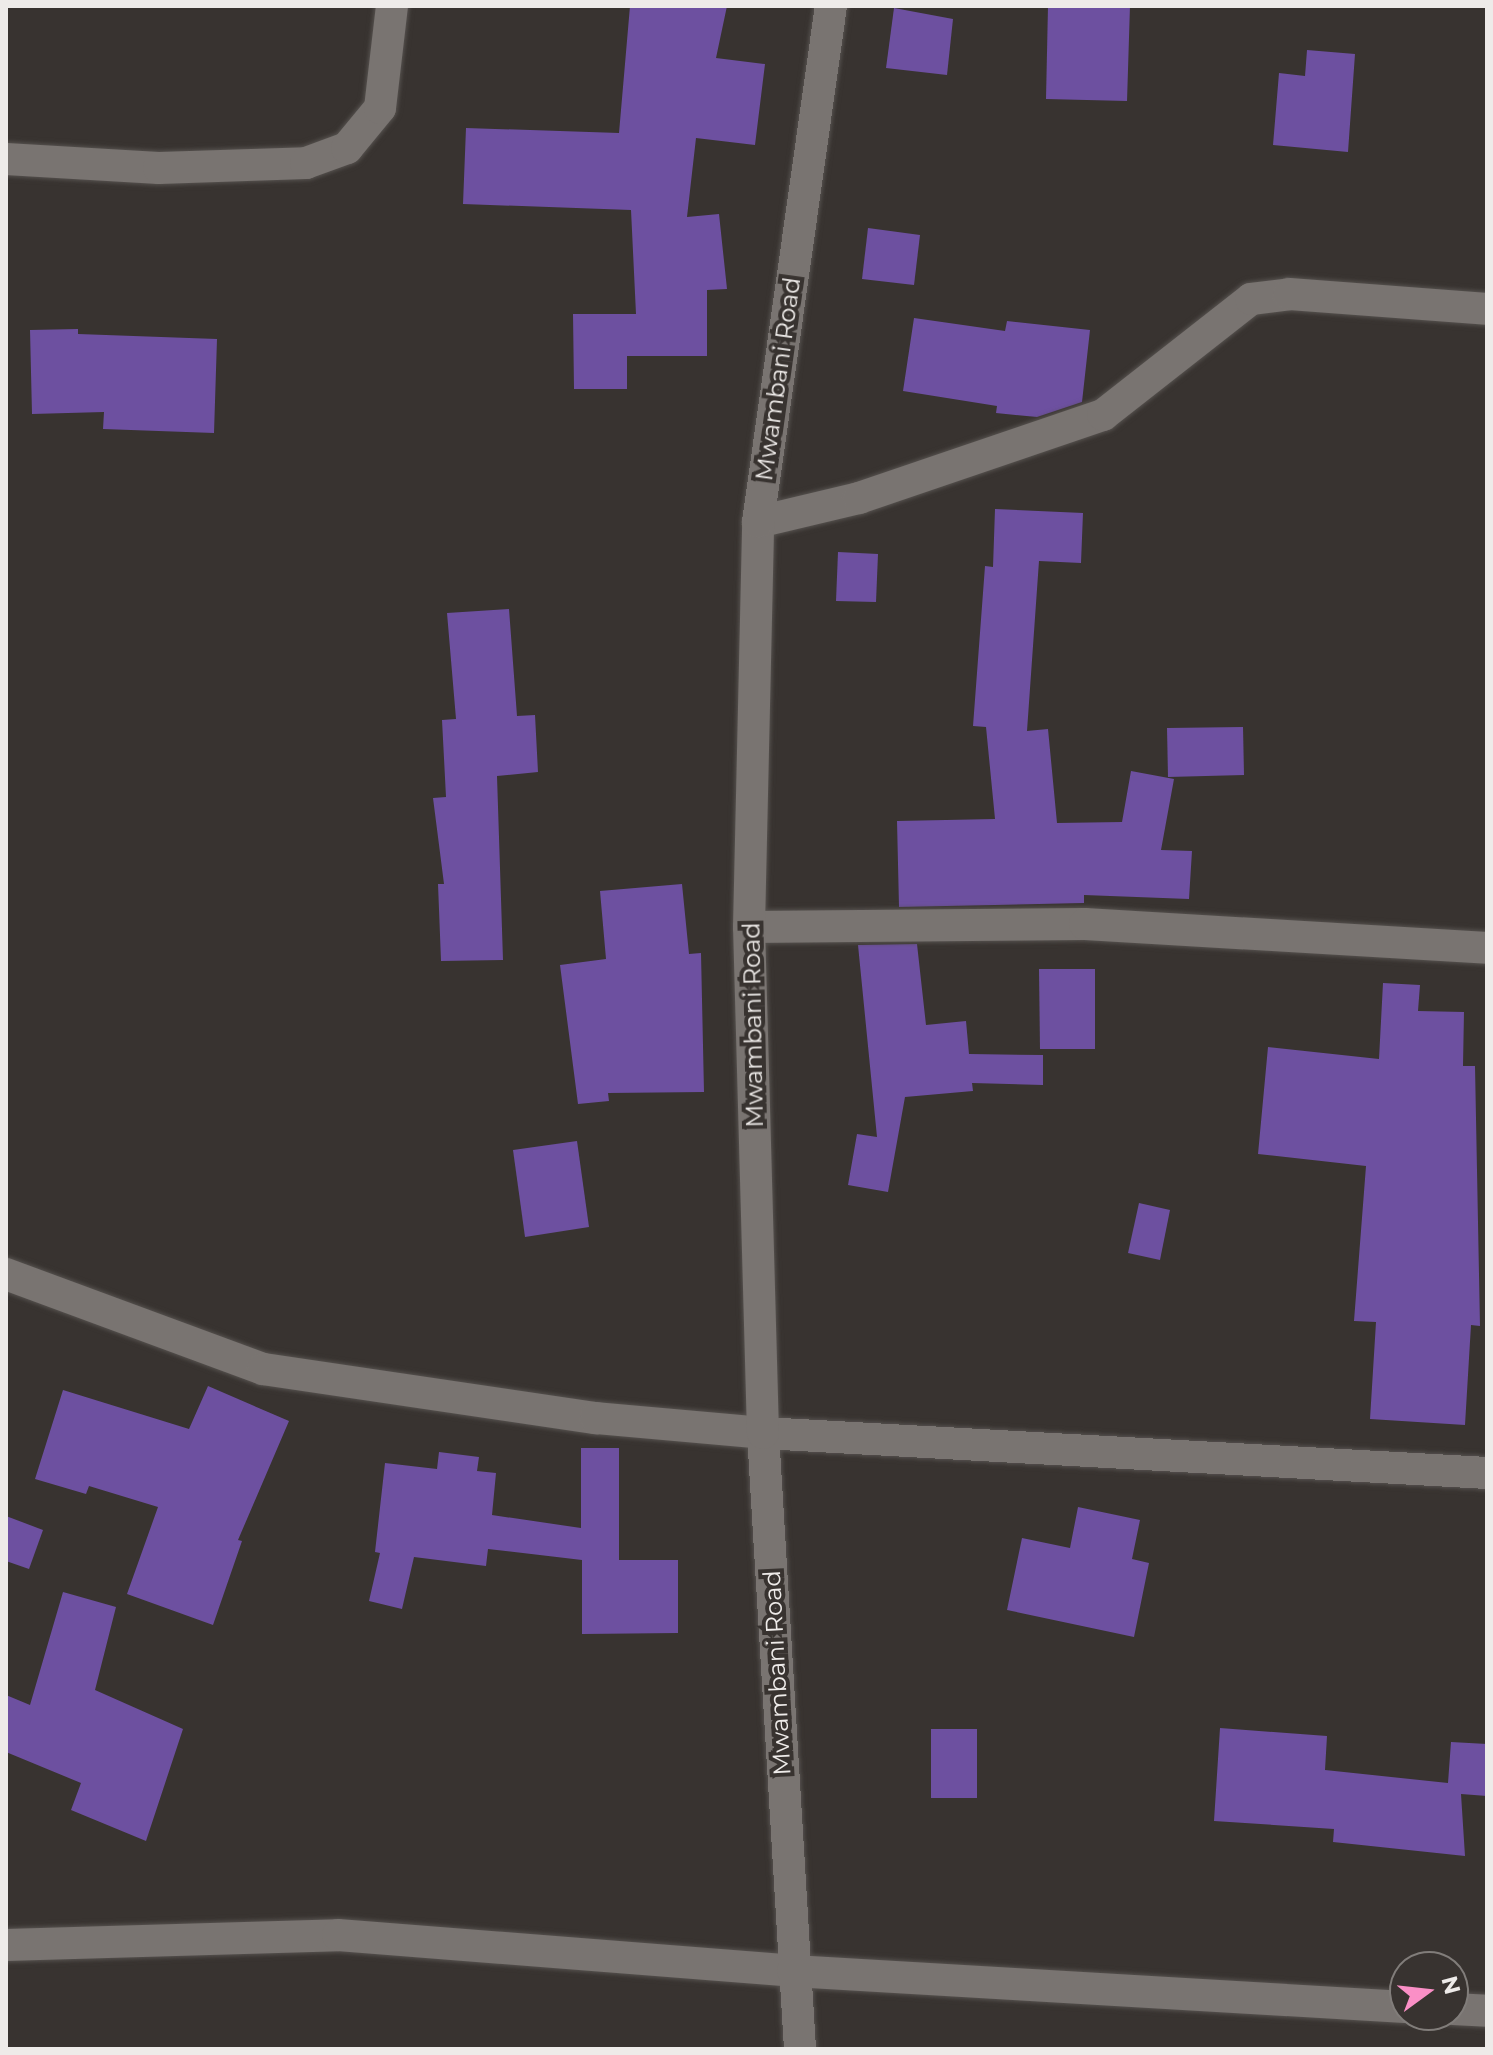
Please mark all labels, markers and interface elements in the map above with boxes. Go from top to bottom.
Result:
street label: Mwambani Road [749,275,807,483]
street label: Mwambani Road [737,922,769,1128]
street label: Mwambani Road [757,1570,797,1776]
north arrow [1389,1951,1469,2031]
text: N [1435,1973,1466,1997]

